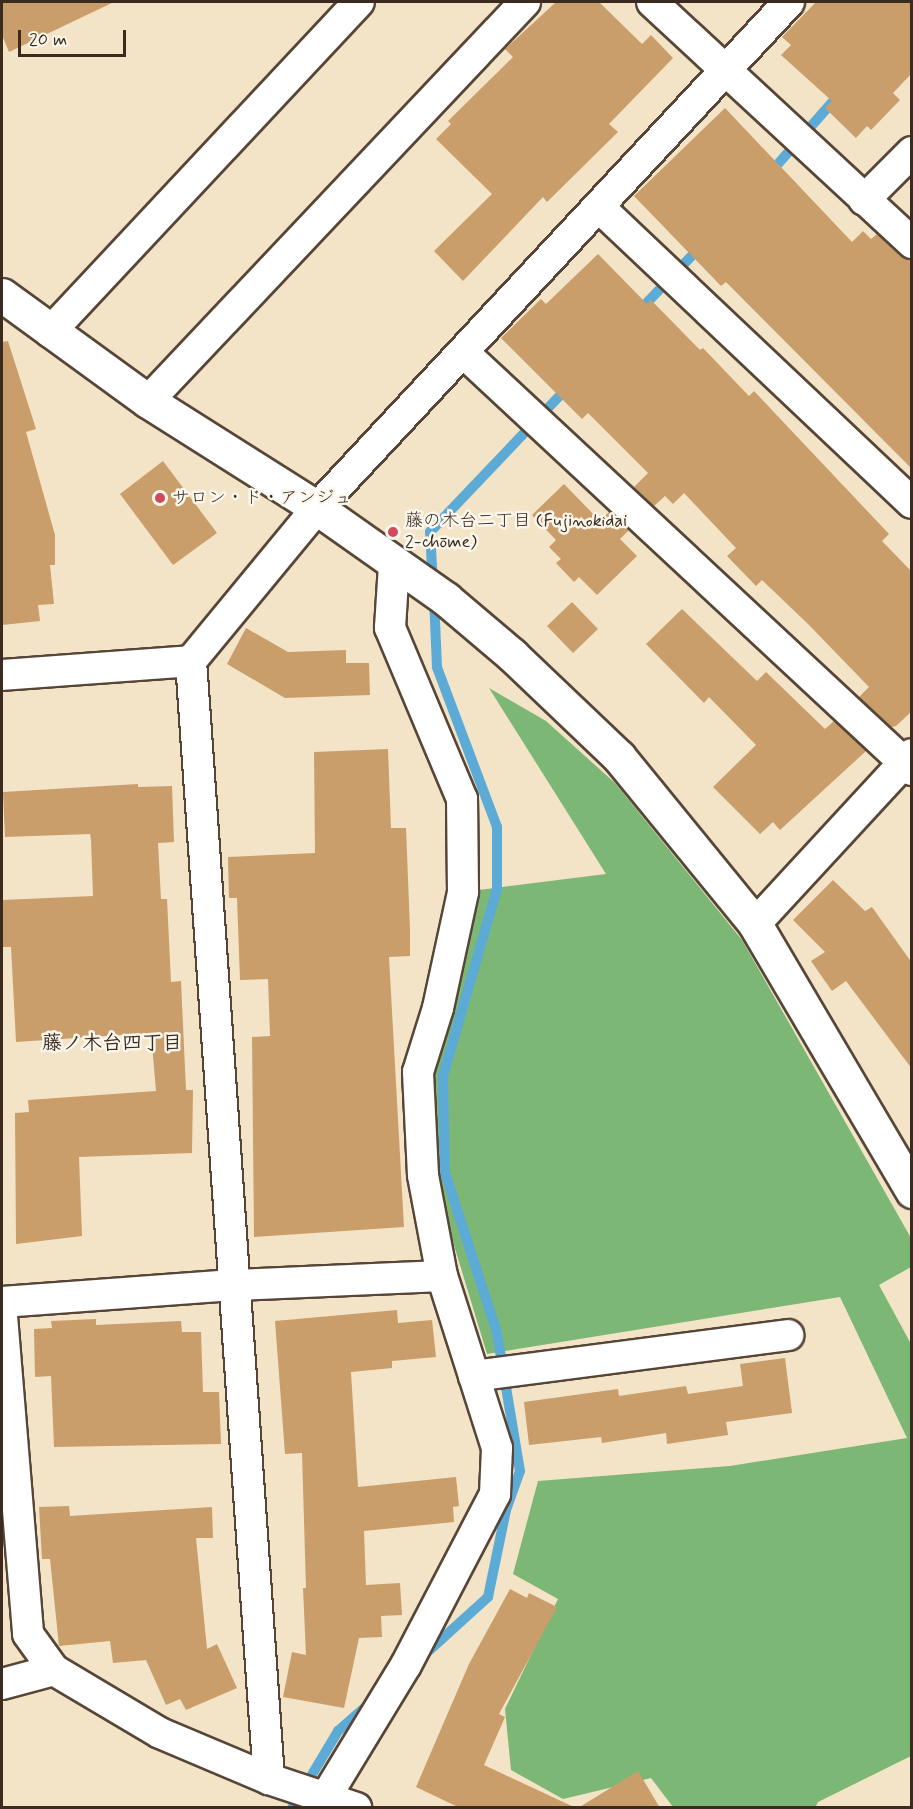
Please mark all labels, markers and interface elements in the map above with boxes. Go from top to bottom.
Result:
scale bar [21,18,129,56]
text: 20 m [29,28,67,52]
place label: サロン・ド・アンジュ [172,487,352,509]
marker: サロン・ド・アンジュ [153,491,167,505]
place label: 藤の木台二丁目 (Fujinokidai 2-chōme) [405,511,627,554]
marker: 藤の木台二丁目 (Fujinokidai 2-chōme) [386,525,400,539]
district label: 藤ノ木台四丁目 [42,1031,182,1055]

